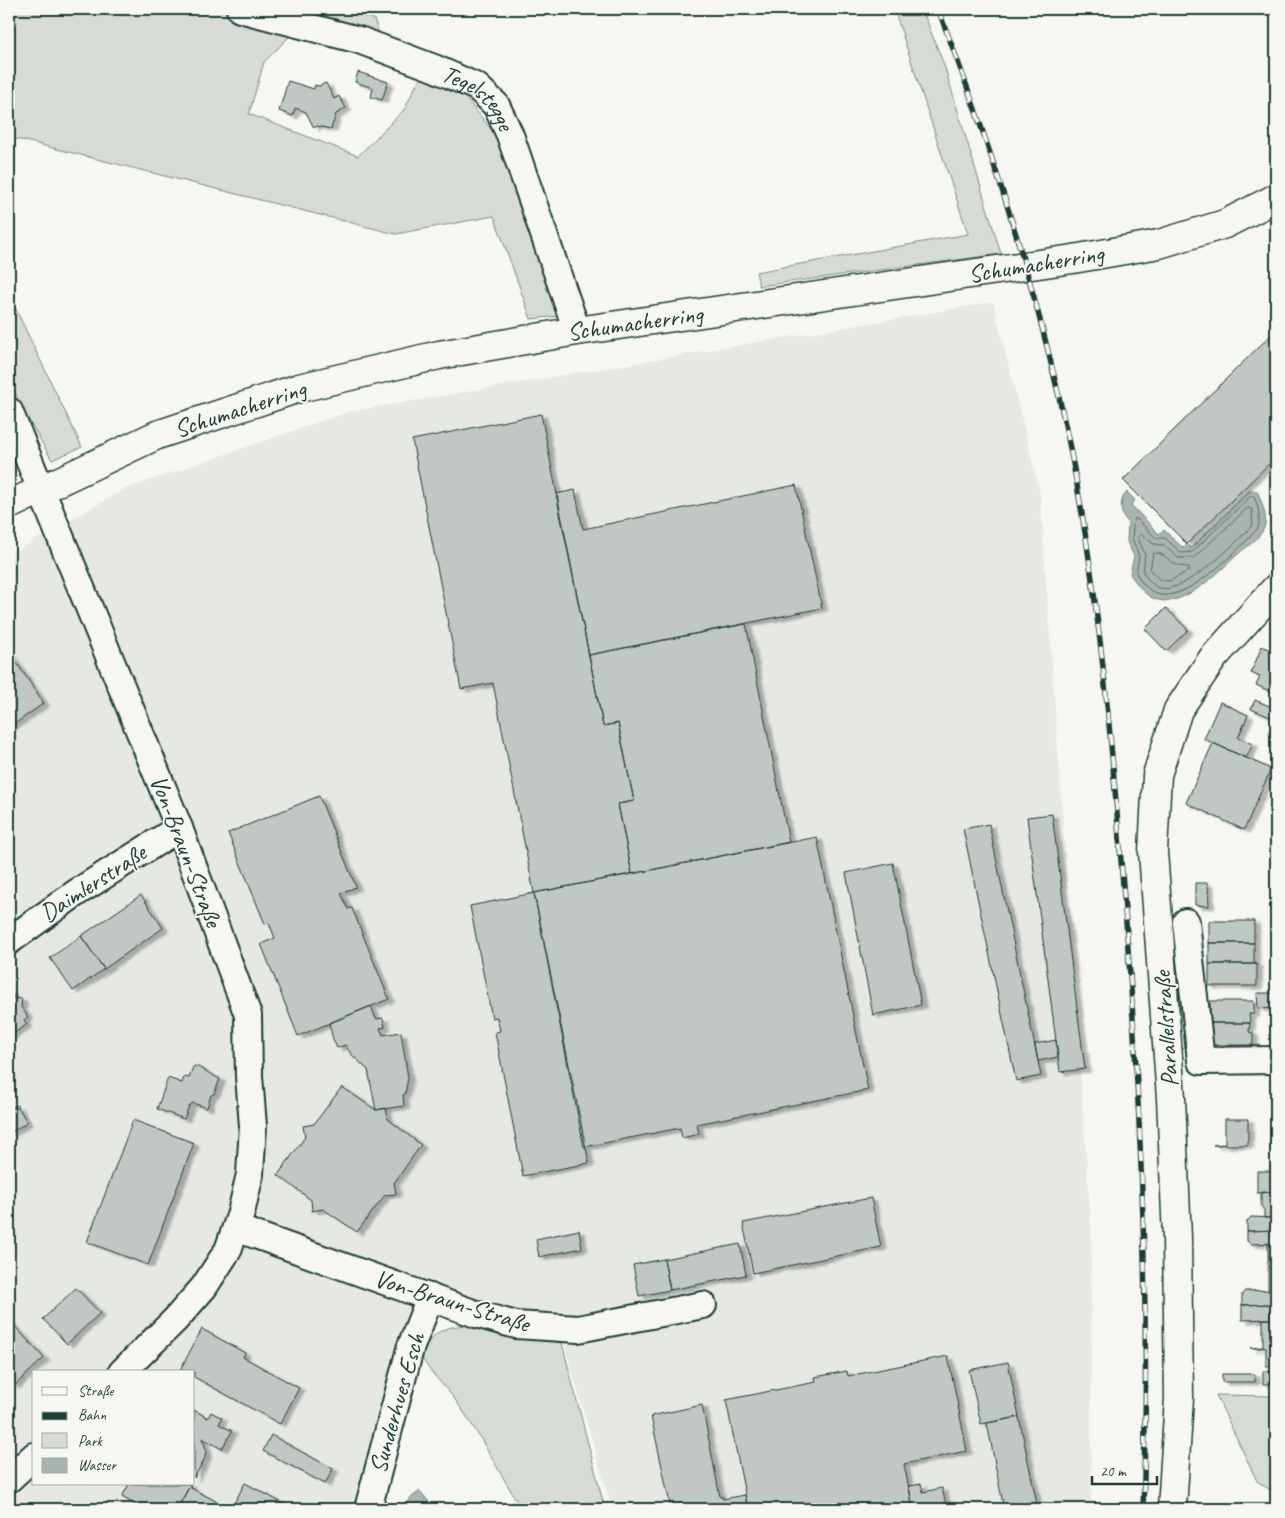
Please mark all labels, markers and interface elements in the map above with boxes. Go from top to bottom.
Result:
street label: Tegelstegge [437,57,523,137]
street label: Schumacherring [966,237,1108,290]
street label: Schumacherring [565,297,707,348]
street label: Schumacherring [170,372,312,445]
street label: Von-Braun-Straße [142,771,230,933]
street label: Daimlerstraße [34,836,154,929]
street label: Parallelstraße [1146,968,1186,1088]
street label: Von-Braun-Straße [371,1262,535,1340]
street label: Sunderhues Esch [362,1327,433,1477]
legend [32,1370,195,1486]
text: Straße [78,1382,114,1401]
text: Bahn [78,1406,106,1425]
text: Park [78,1432,103,1451]
scale bar [1092,1453,1158,1485]
text: Wasser [78,1456,117,1475]
text: 20 m [1100,1462,1127,1481]

